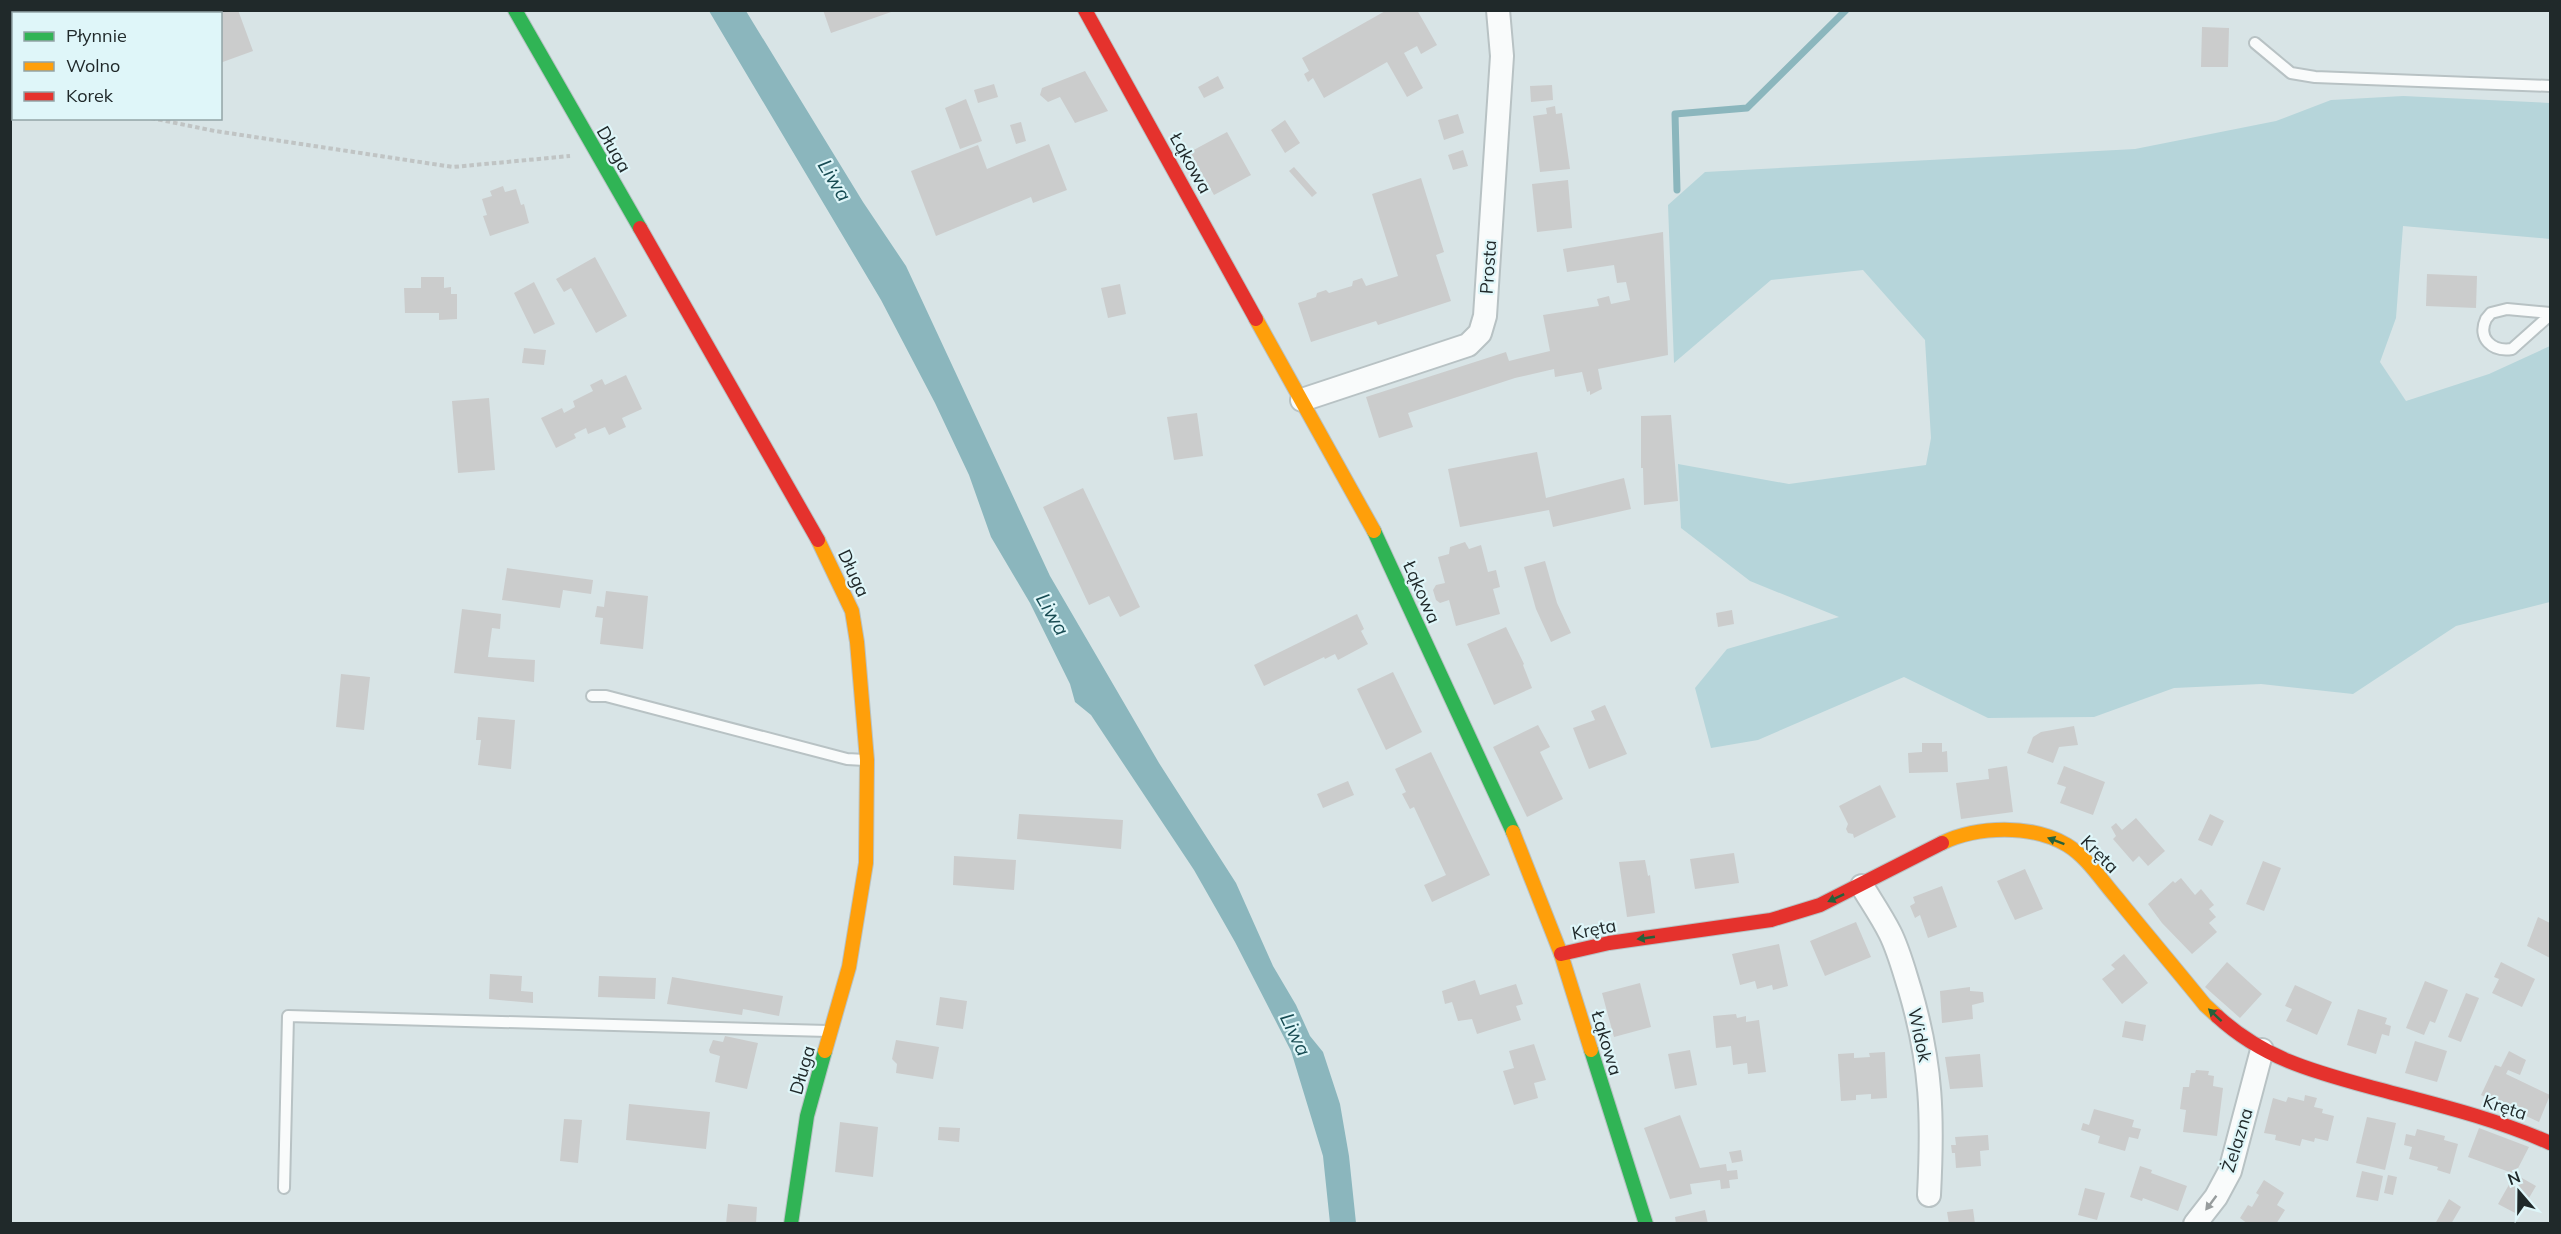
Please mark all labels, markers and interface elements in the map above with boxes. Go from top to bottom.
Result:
legend [12,12,222,120]
text: Płynnie [66,24,127,47]
text: Wolno [66,54,120,77]
text: Korek [66,84,114,107]
street label: Długa [592,122,636,176]
street label: Łąkowa [1164,128,1217,197]
water label: Liwa [813,154,857,206]
street label: Prosta [1475,239,1501,295]
street label: Długa [833,546,875,600]
street label: Łąkowa [1398,556,1446,627]
water label: Liwa [1031,588,1075,640]
street label: Kręta [2076,830,2124,878]
one-way arrow [2047,836,2065,846]
one-way arrow [1828,893,1845,902]
street label: Kręta [1570,913,1618,945]
one-way arrow [1637,933,1656,942]
street label: Widok [1903,1006,1937,1065]
street label: Łąkowa [1586,1007,1628,1078]
water label: Liwa [1275,1008,1317,1060]
one-way arrow [2208,1008,2223,1022]
street label: Długa [784,1043,820,1097]
street label: Kręta [2480,1089,2530,1125]
street label: Żelazna [2216,1105,2258,1175]
north arrow [2489,1162,2549,1222]
text: N [2505,1166,2523,1189]
one-way arrow [2205,1196,2217,1211]

